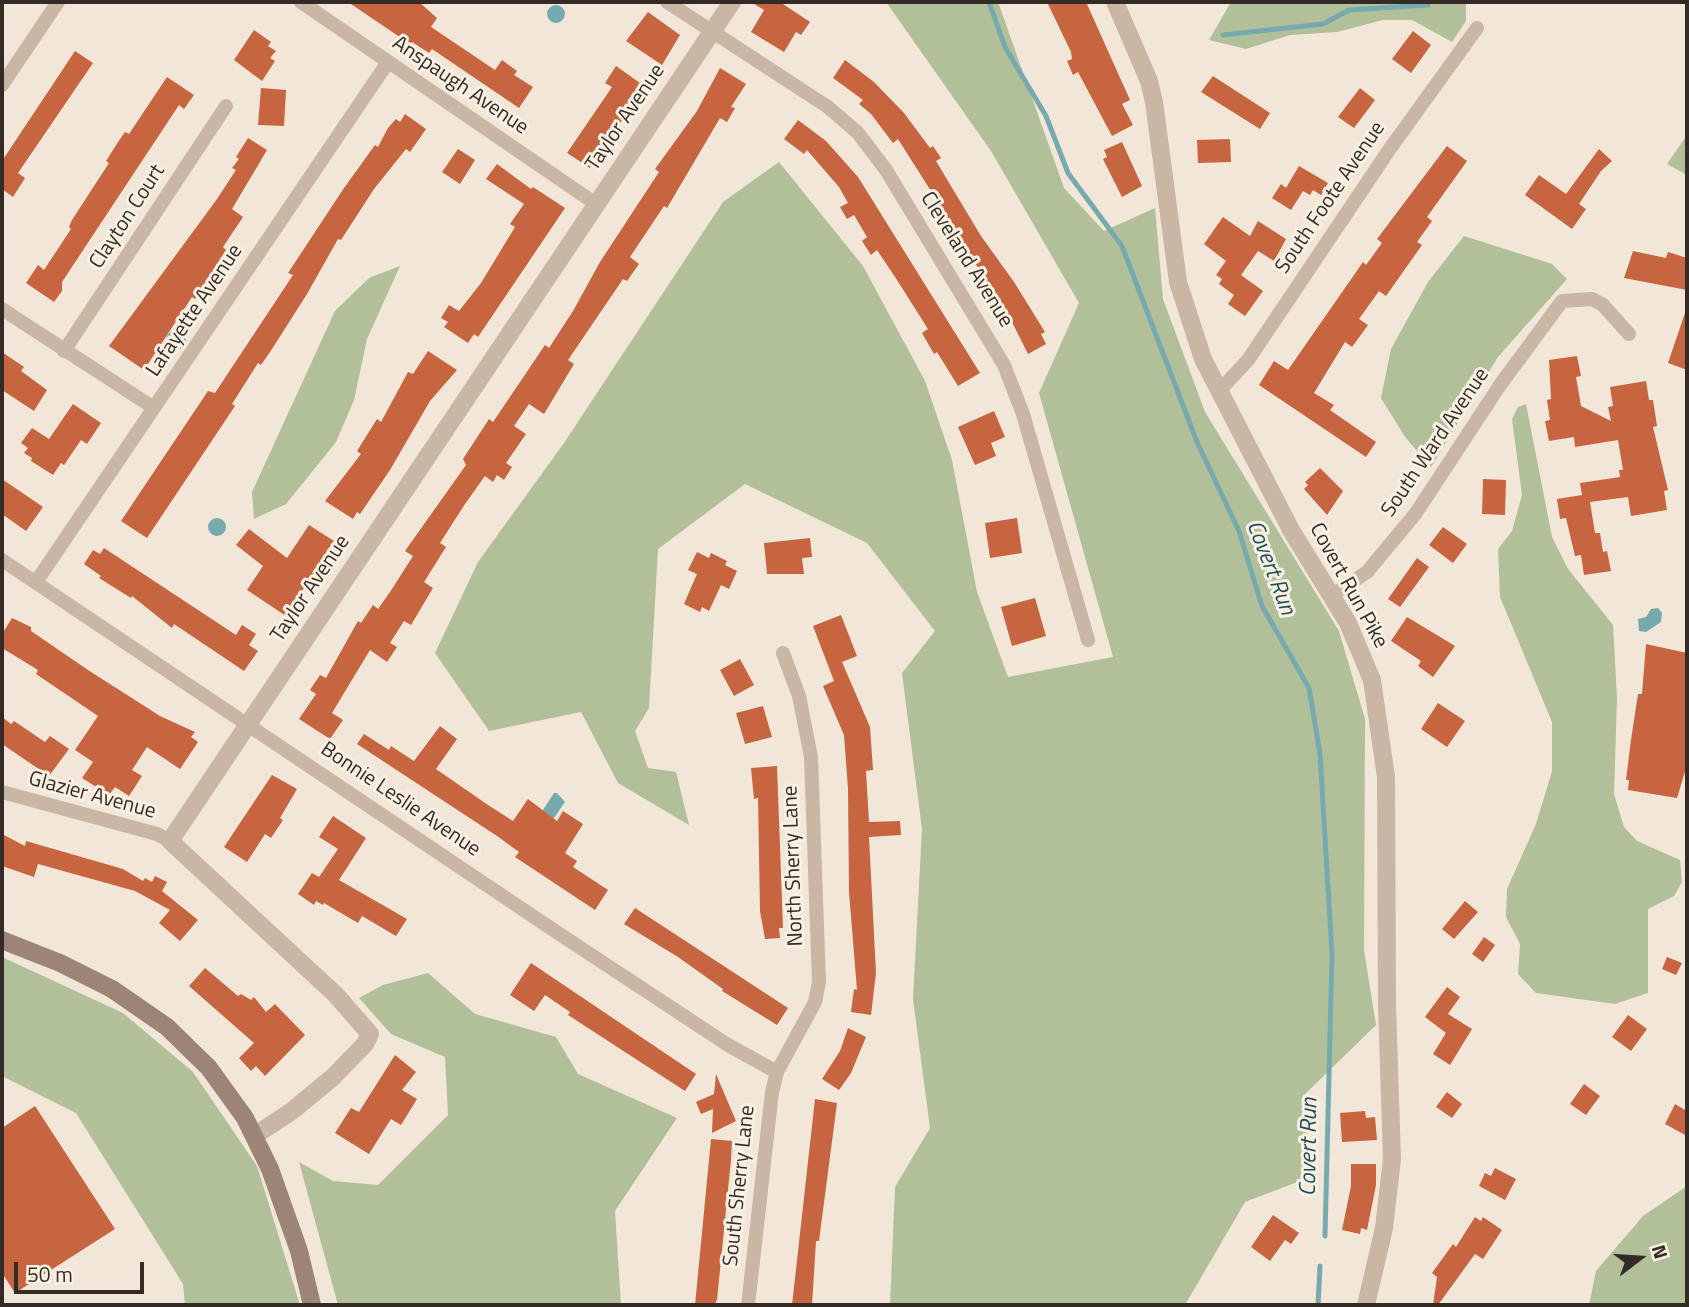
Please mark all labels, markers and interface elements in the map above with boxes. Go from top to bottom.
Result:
street label: Anspaugh Avenue [387,31,533,141]
street label: Taylor Avenue [581,60,671,176]
street label: South Foote Avenue [1271,117,1391,279]
street label: Clayton Court [85,160,171,274]
street label: Cleveland Avenue [914,187,1018,333]
street label: Lafayette Avenue [141,240,249,382]
street label: South Ward Avenue [1377,364,1495,522]
water label: Covert Run [1239,517,1301,619]
street label: Covert Run Pike [1303,519,1393,653]
street label: Taylor Avenue [266,531,356,647]
street label: Bonnie Leslie Avenue [315,737,485,863]
street label: Glazier Avenue [26,767,158,825]
street label: North Sherry Lane [779,785,809,947]
water label: Covert Run [1295,1097,1325,1197]
street label: South Sherry Lane [719,1104,761,1268]
north arrow [1605,1223,1675,1293]
text: N [1645,1241,1676,1262]
scale bar [18,1248,147,1292]
text: 50 m [27,1258,73,1290]

